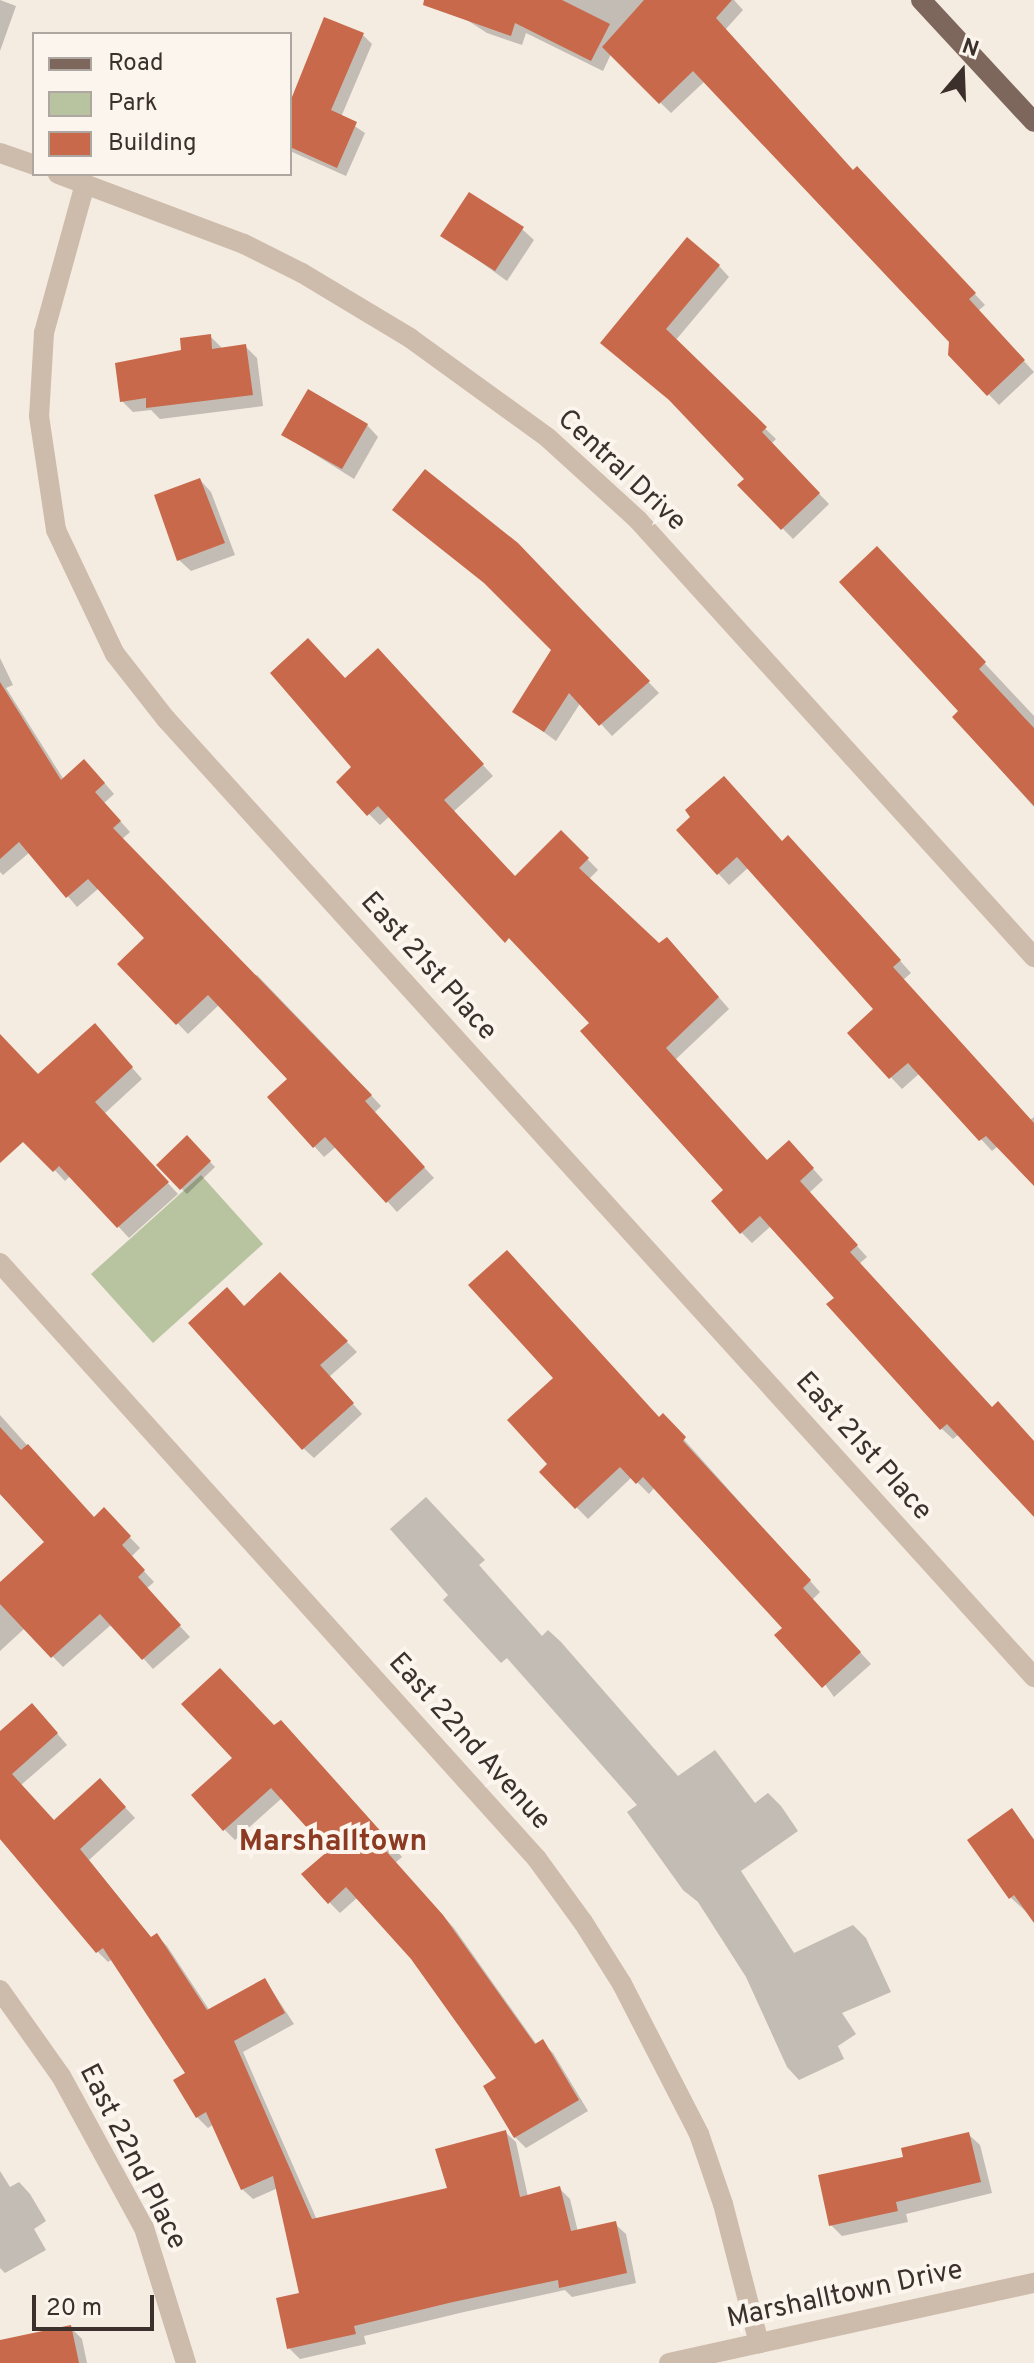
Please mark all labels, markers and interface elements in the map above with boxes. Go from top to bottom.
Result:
legend [32,32,292,176]
north arrow [922,32,1002,112]
text: N [958,33,982,64]
text: Road [108,49,164,79]
text: Park [108,89,158,119]
text: Building [108,129,197,159]
street label: Central Drive [550,403,692,539]
street label: East 21st Place [353,886,503,1048]
street label: East 21st Place [788,1366,938,1528]
street label: East 22nd Avenue [380,1646,558,1838]
district label: Marshalltown [239,1825,427,1861]
street label: East 22nd Place [71,2059,193,2255]
street label: Marshalltown Drive [724,2254,966,2336]
scale bar [36,2279,158,2329]
text: 20 m [46,2294,102,2324]

